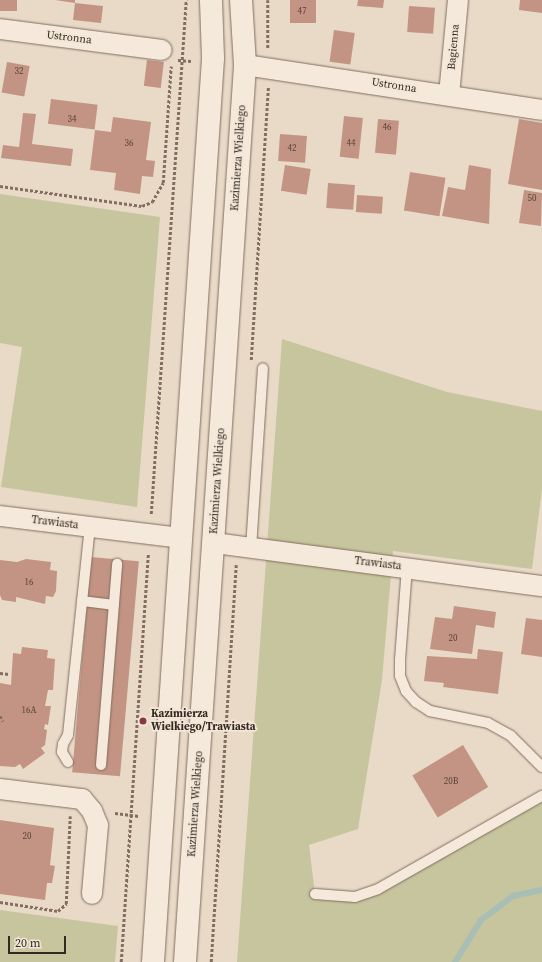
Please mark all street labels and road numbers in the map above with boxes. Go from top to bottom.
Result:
street label: Bagienna [445,24,463,70]
street label: Ustronna [46,29,92,47]
street label: Ustronna [371,76,417,96]
street label: Kazimierza Wielkiego [229,104,249,212]
street label: Kazimierza Wielkiego [208,427,228,535]
street label: Trawiasta [31,514,79,532]
street label: Trawiasta [354,555,402,573]
street label: Kazimierza Wielkiego [186,750,206,858]

